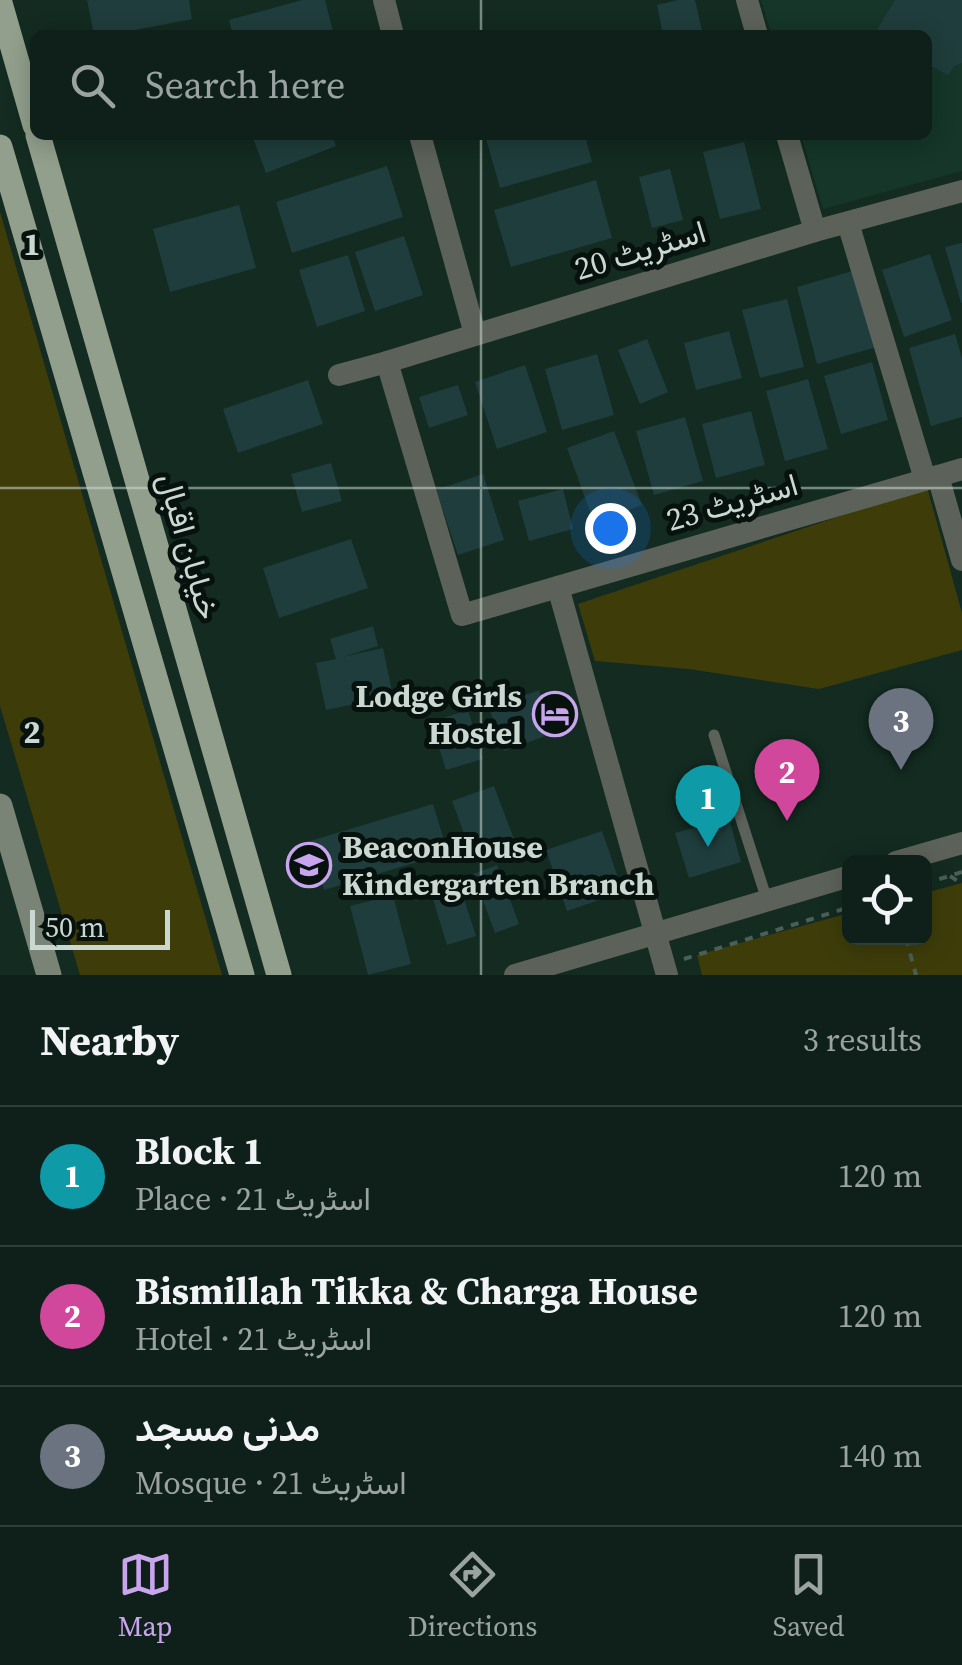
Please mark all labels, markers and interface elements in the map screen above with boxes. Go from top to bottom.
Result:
search box [30,30,932,140]
icon: search [65,58,120,113]
text: Search here [145,59,345,111]
street label: اسٹریٹ 20 [569,209,711,291]
text: 1 [23,222,41,266]
street label: اسٹریٹ 23 [661,462,803,542]
street label: خیابان اقبال [147,468,231,624]
your location [585,503,636,554]
place label: Lodge Girls Hostel [355,674,522,755]
pin: 3 [868,688,934,770]
hotel icon: Lodge Girls Hostel [532,691,578,737]
text: 2 [23,710,41,754]
pin: 2 [754,738,820,821]
pin: 1 [676,764,740,847]
place label: BeaconHouse Kindergarten Branch [342,825,655,906]
school or university icon: BeaconHouse Kindergarten Branch [286,842,332,888]
map controls [842,855,932,945]
button: locate [842,855,932,945]
scale bar [30,905,170,950]
text: 50 m [45,908,105,946]
text: Nearby [40,1011,179,1069]
text: 3 results [803,1018,922,1062]
text: Block 1 [135,1125,263,1177]
text: 1 [64,1154,81,1198]
text: 120 m [838,1154,922,1198]
text: Place · اسٹریٹ 21 [135,1177,371,1221]
text: Bismillah Tikka & Charga House [135,1265,698,1317]
text: 2 [64,1294,81,1338]
text: 120 m [838,1294,922,1338]
text: Hotel · اسٹریٹ 21 [135,1317,372,1361]
text: مدنی مسجد [135,1402,320,1454]
text: 3 [64,1434,81,1478]
text: 140 m [838,1434,922,1478]
text: Mosque · اسٹریٹ 21 [135,1461,407,1505]
tab: Map [118,1547,173,1645]
tab: Directions [408,1547,537,1645]
tab: Saved [773,1547,844,1645]

